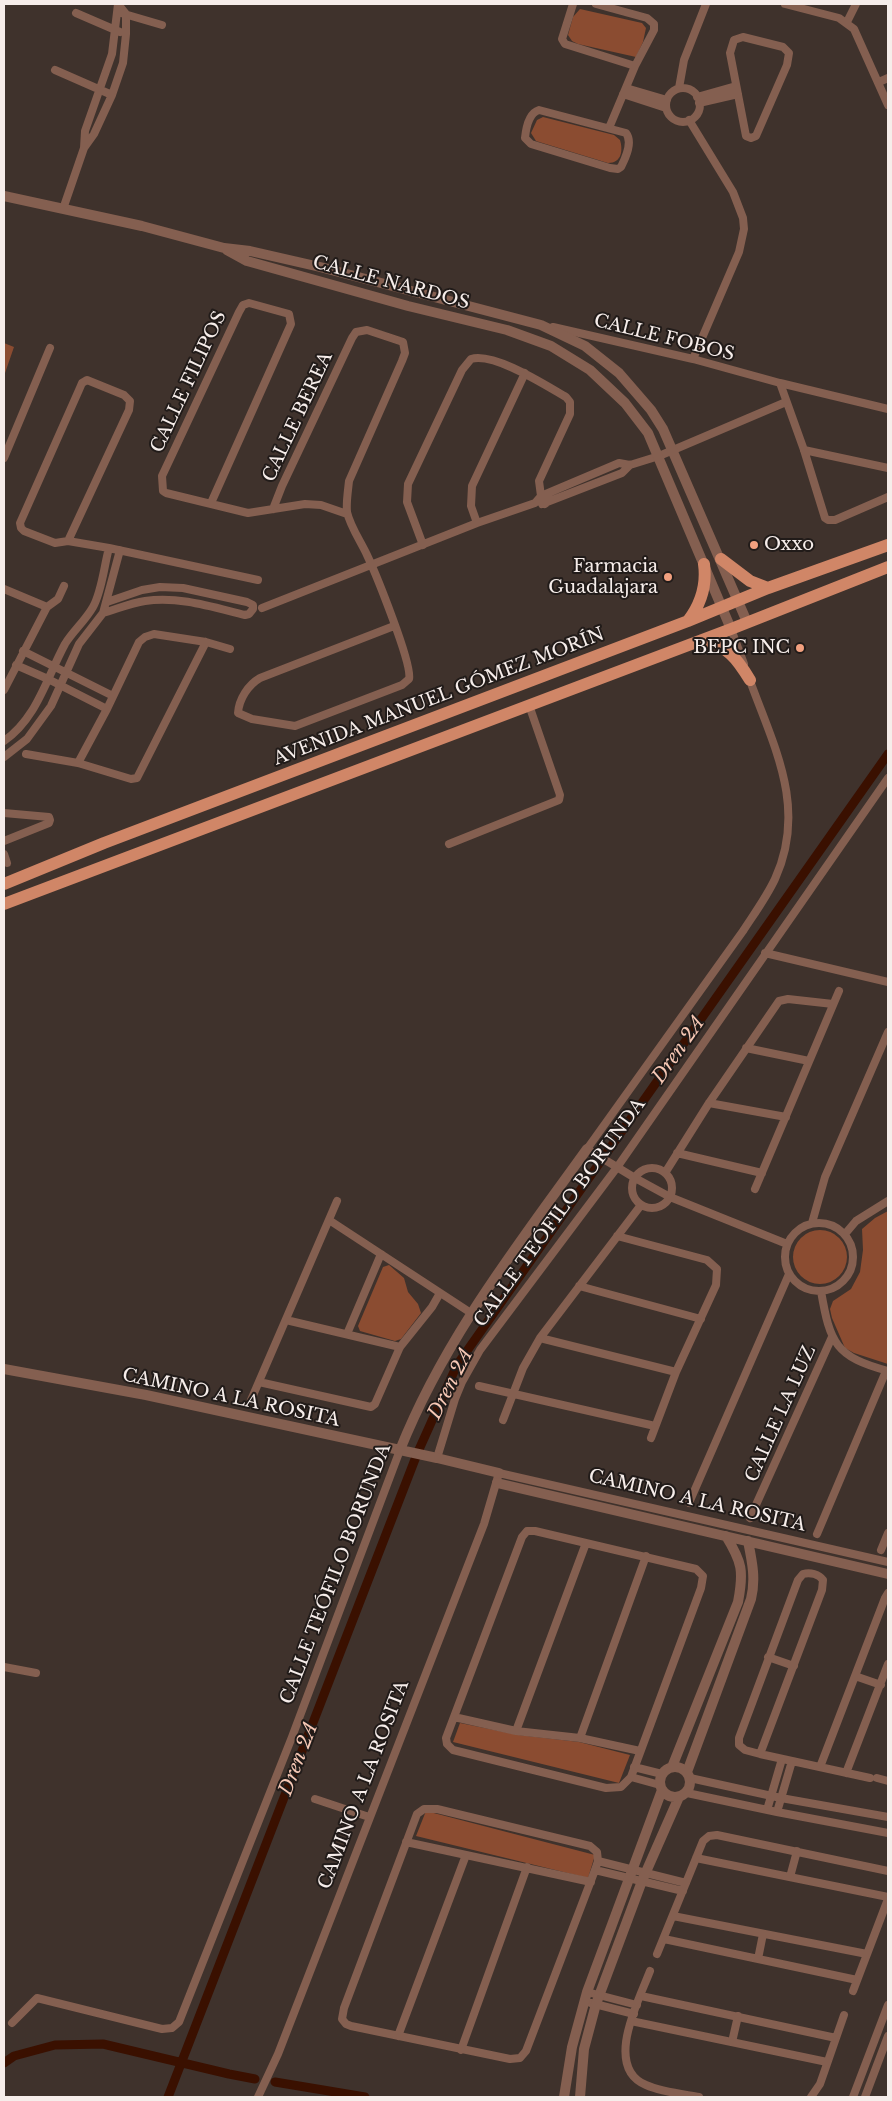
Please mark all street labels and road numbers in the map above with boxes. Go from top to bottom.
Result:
street label: CALLE NARDOS [310,252,472,314]
street label: CALLE FILIPOS [147,308,231,456]
street label: CALLE FOBOS [592,310,736,366]
street label: CALLE BEREA [258,349,338,485]
street label: AVENIDA MANUEL GÓMEZ MORÍN [271,624,607,770]
street label: CALLE TEÓFILO BORUNDA [470,1095,650,1331]
street label: CALLE LA LUZ [741,1342,821,1486]
street label: CAMINO A LA ROSITA [120,1364,342,1432]
street label: CALLE TEÓFILO BORUNDA [276,1441,396,1707]
street label: CAMINO A LA ROSITA [587,1466,807,1536]
street label: CAMINO A LA ROSITA [314,1678,414,1892]

